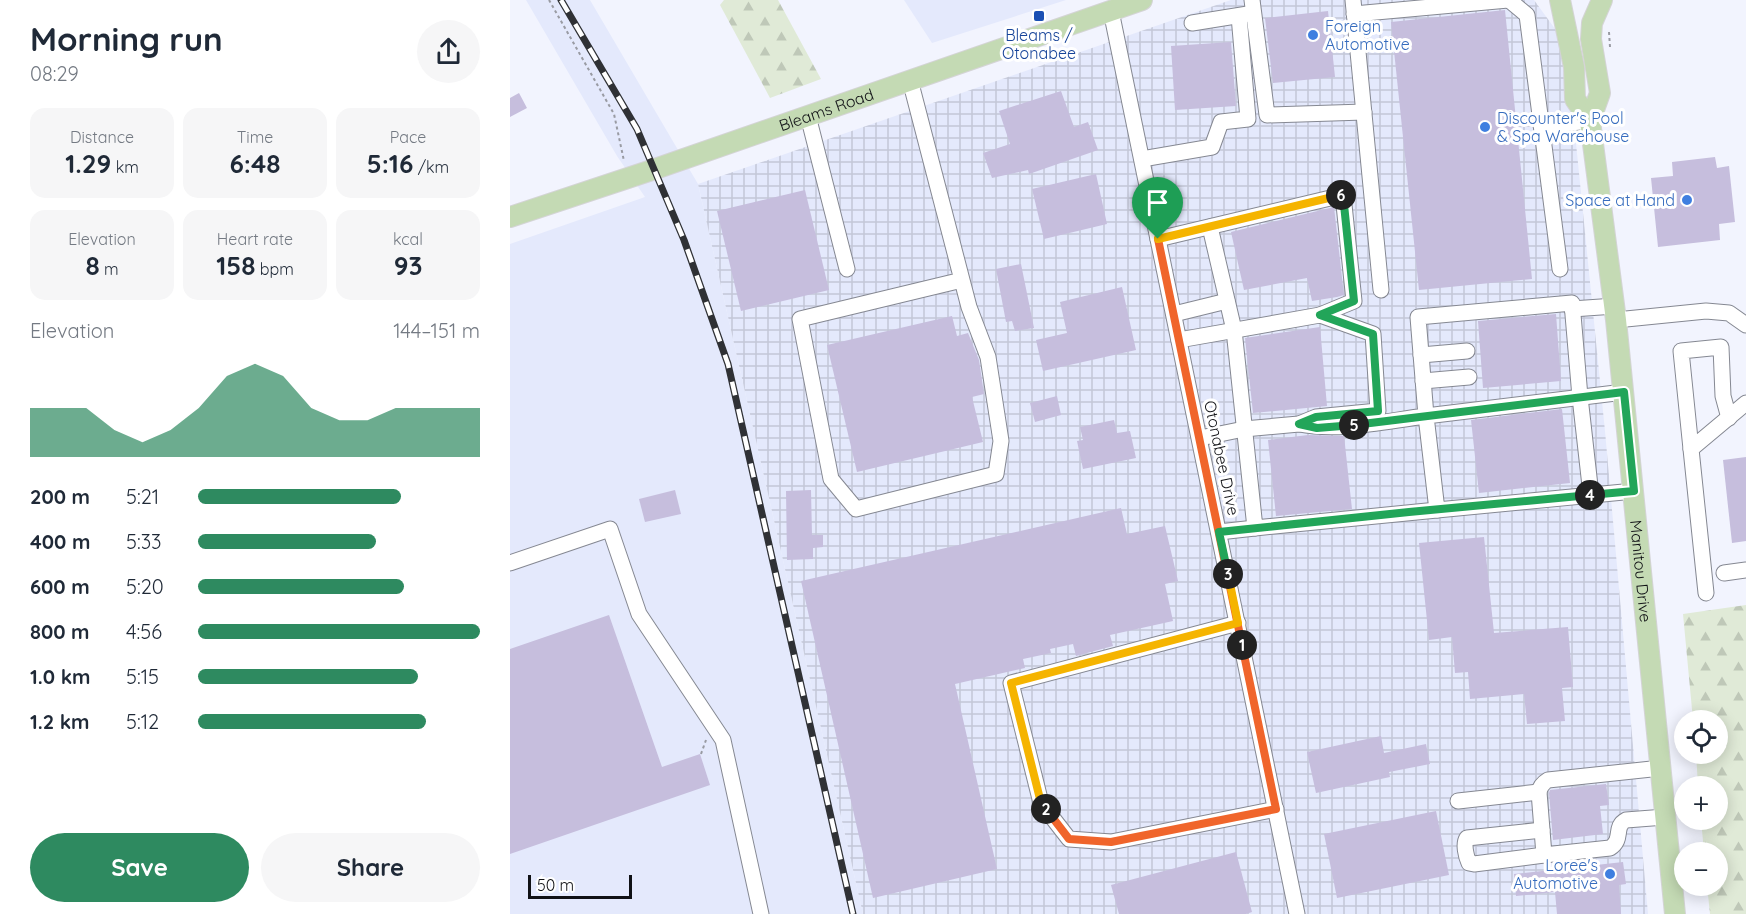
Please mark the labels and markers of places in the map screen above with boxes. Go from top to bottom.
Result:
marker: Bleams / Otonabee [1032,9,1046,23]
place label: Foreign Automotive [1325,16,1410,54]
place label: Bleams / Otonabee [1002,25,1076,63]
marker: Foreign Automotive [1306,28,1320,42]
place label: Discounter's Pool & Spa Warehouse [1497,108,1629,146]
marker: Discounter's Pool & Spa Warehouse [1478,120,1492,134]
pin [1132,177,1183,239]
pin: 6 [1326,180,1356,210]
place label: Space at Hand [1565,190,1675,210]
marker: Space at Hand [1680,193,1694,207]
pin: 5 [1339,410,1369,440]
pin: 4 [1575,480,1605,510]
pin: 3 [1213,559,1243,589]
pin: 1 [1227,630,1257,660]
pin: 2 [1031,794,1061,824]
place label: Loree's Automotive [1513,855,1598,893]
marker: Loree's Automotive [1603,867,1617,881]

